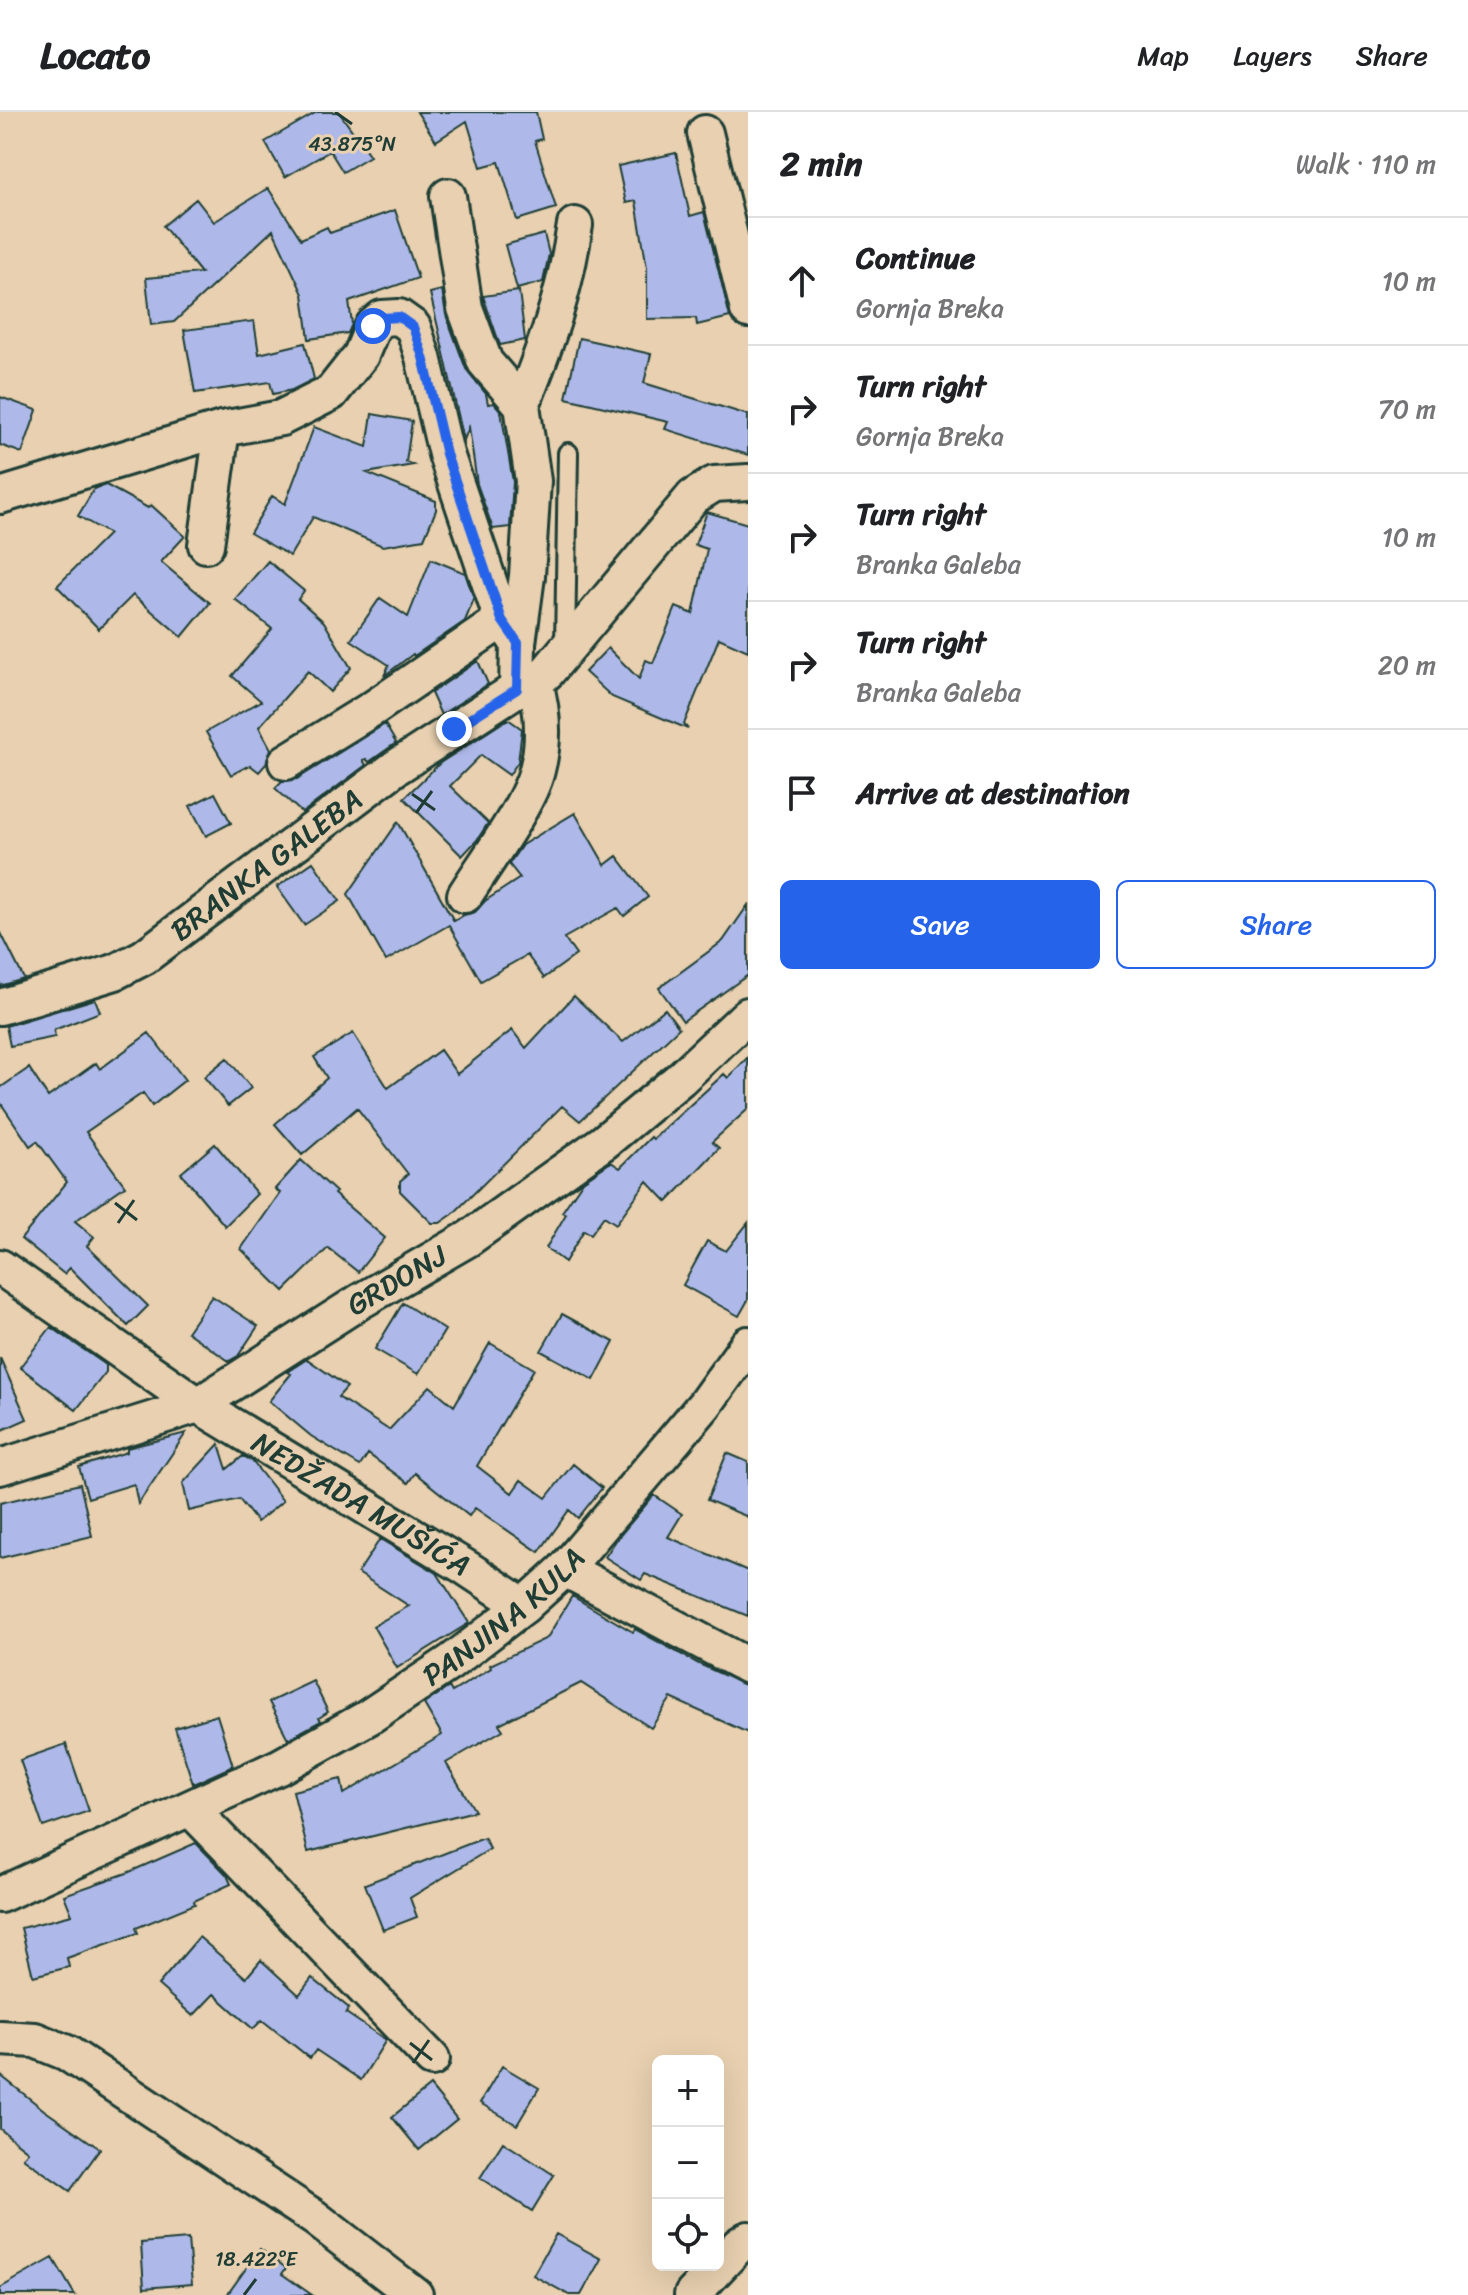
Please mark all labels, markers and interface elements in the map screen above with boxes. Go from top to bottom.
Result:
text: Locato [40,22,150,89]
text: Map [1137,31,1189,80]
text: Layers [1233,31,1312,80]
text: Share [1356,31,1428,80]
text: 43.875°N [308,127,396,162]
text: 2 min [780,134,862,194]
text: Walk · 110 m [1296,141,1436,187]
text: Continue [856,231,975,285]
text: 10 m [1382,258,1436,304]
icon: ahead [780,259,824,303]
text: Gornja Breka [856,285,1004,331]
route start [355,308,391,344]
text: Turn right [856,359,986,413]
text: 70 m [1378,386,1436,432]
icon: right [780,387,824,431]
text: Gornja Breka [856,413,1004,459]
text: Turn right [856,487,986,541]
text: 10 m [1382,514,1436,560]
icon: right [780,515,824,559]
text: Branka Galeba [856,541,1021,587]
text: Turn right [856,615,986,669]
text: 20 m [1378,642,1436,688]
icon: right [780,643,824,687]
text: Branka Galeba [856,669,1021,715]
route end [436,711,472,747]
text: Arrive at destination [856,766,1130,820]
icon: arrive [780,771,824,815]
street label: BRANKA GALEBA [158,774,375,956]
button: Save [780,880,1100,969]
button: Share [1116,880,1436,969]
street label: GRDONJ [335,1229,458,1331]
street label: NEDŽADA MUŠIĆA [241,1416,481,1591]
street label: PANJINA KULA [411,1535,600,1701]
map controls [652,2055,724,2271]
button: + [652,2055,724,2127]
button: − [652,2127,724,2199]
button: locate [652,2199,724,2271]
text: 18.422°E [215,2242,299,2277]

